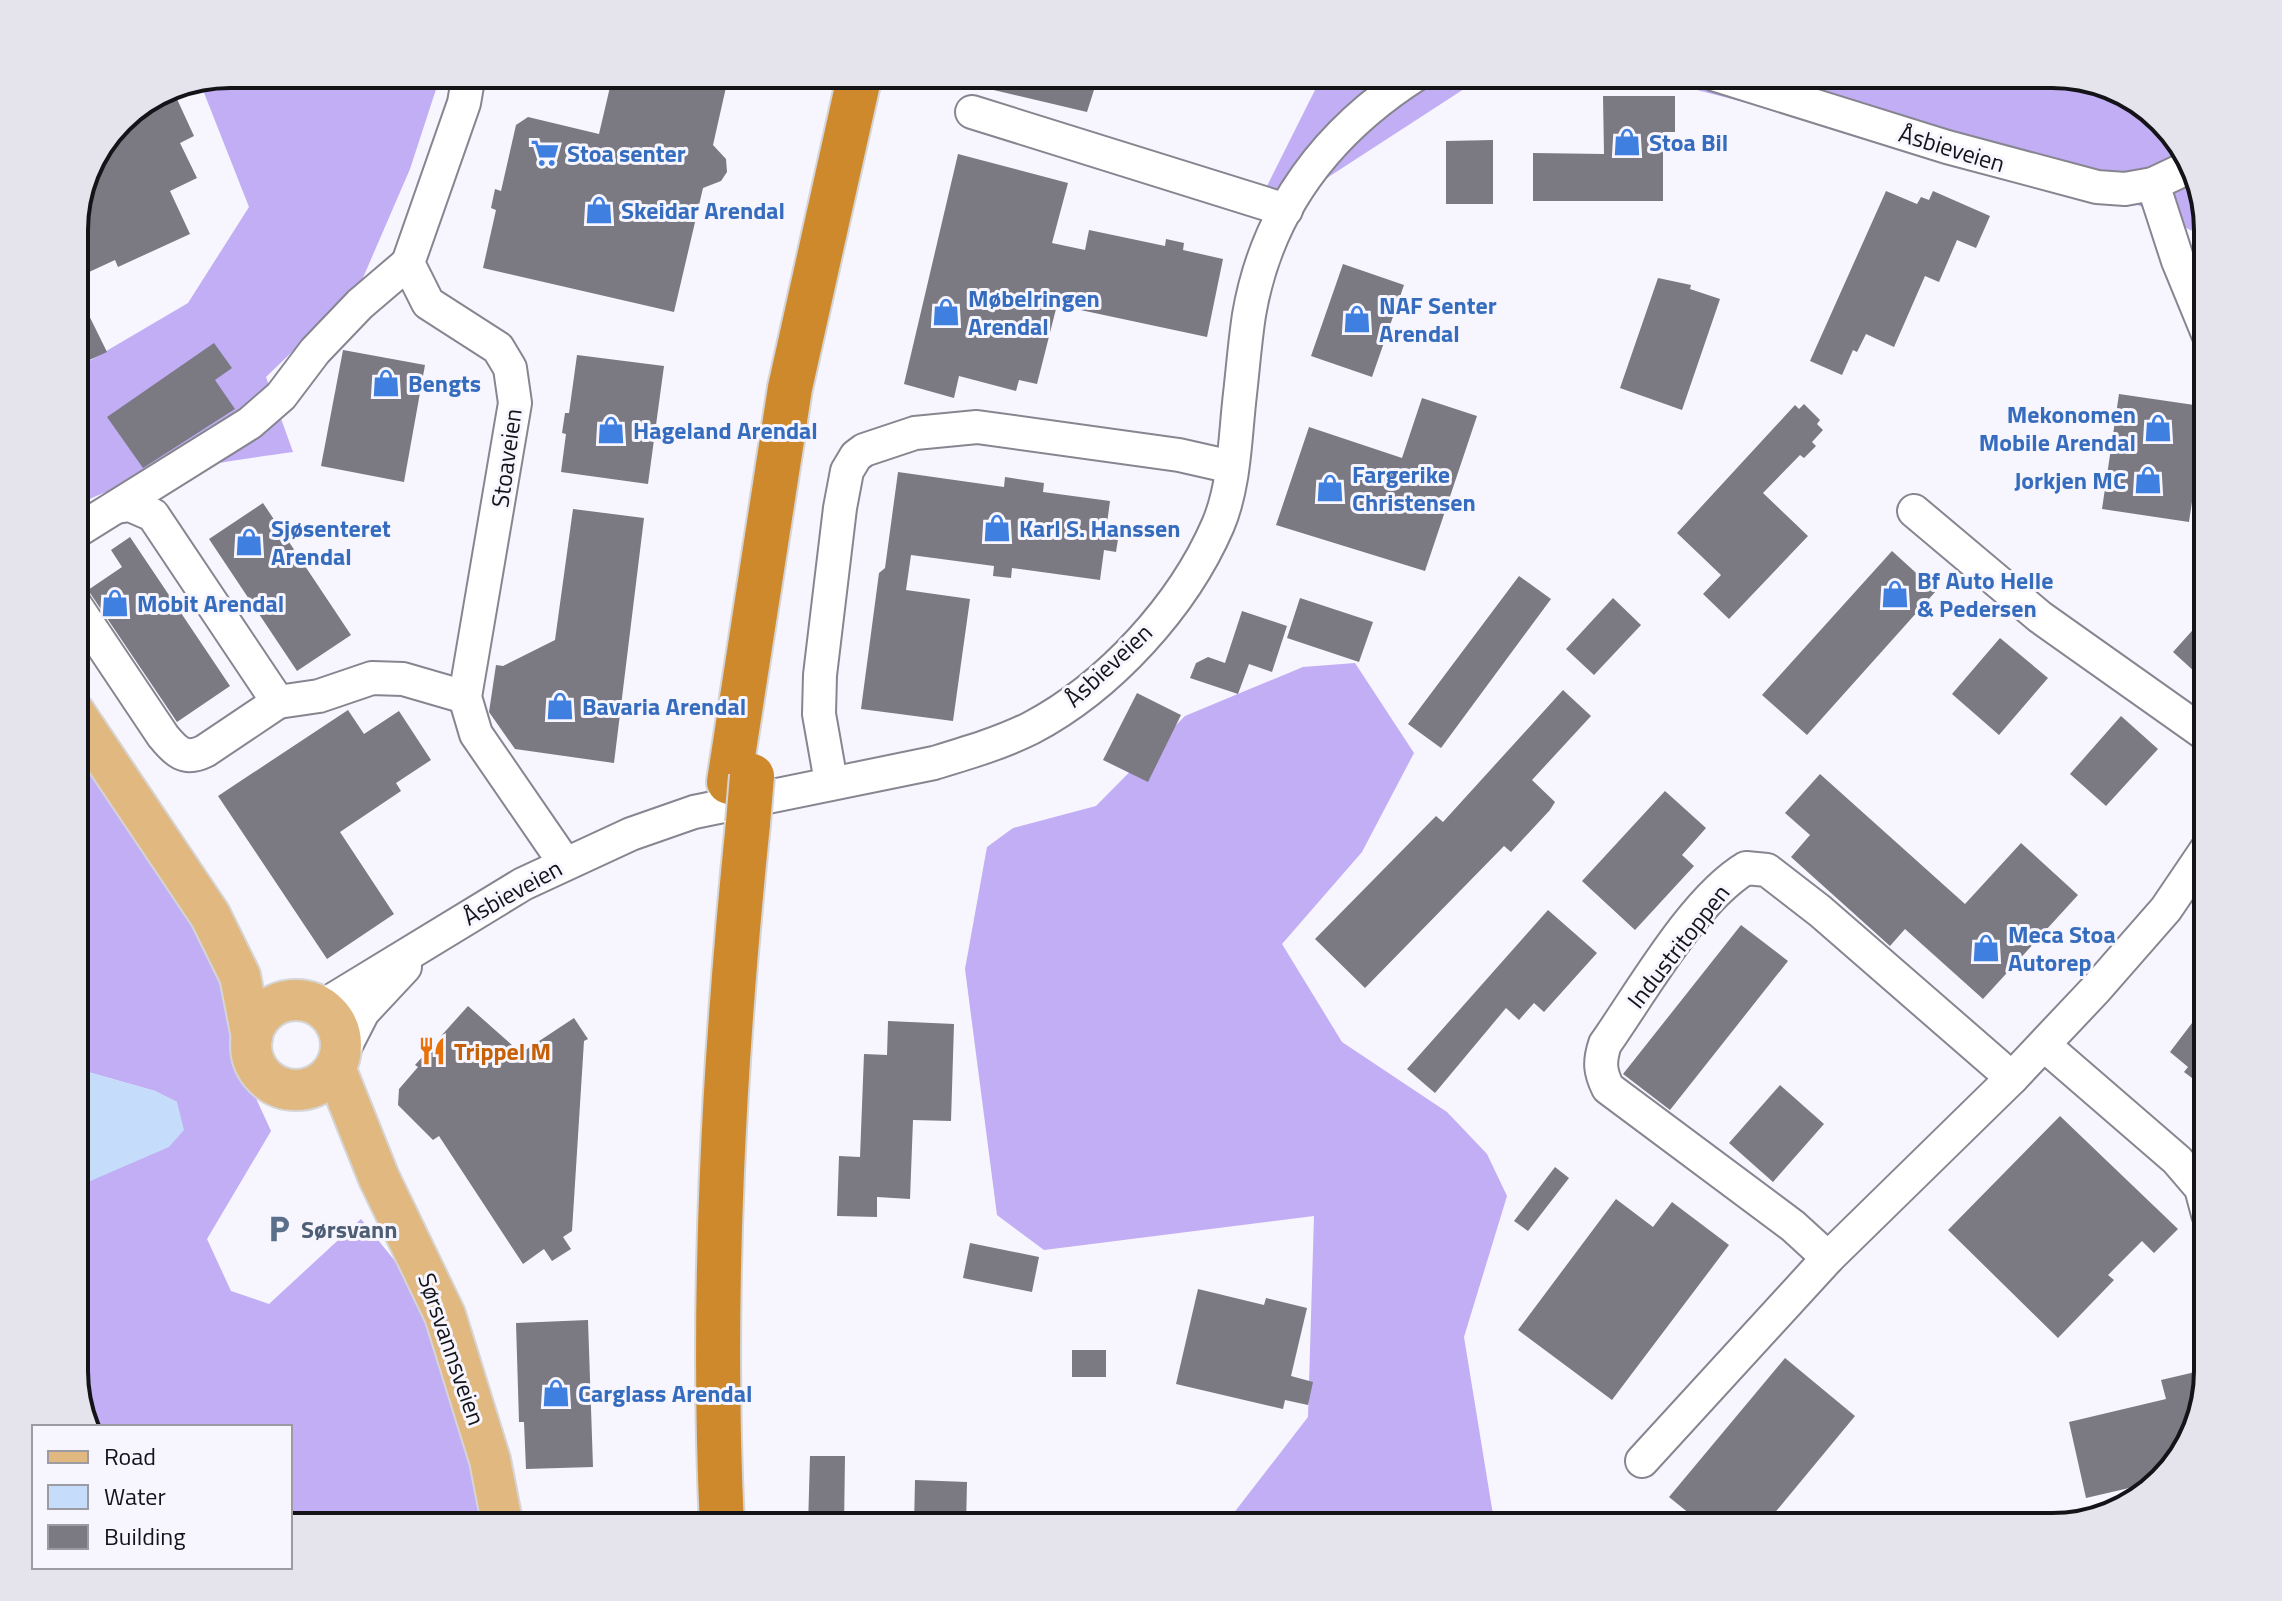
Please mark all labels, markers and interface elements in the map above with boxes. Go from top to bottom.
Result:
street label: Åsbieveien [1895,115,2009,181]
place label: Stoa Bil [1649,124,1728,160]
shop icon: Stoa Bil [1612,127,1642,157]
place label: Stoa senter [567,135,686,171]
supermarket icon: Stoa senter [530,138,560,168]
place label: Skeidar Arendal [621,192,785,228]
shop icon: Skeidar Arendal [584,195,614,225]
place label: Møbelringen Arendal [968,280,1100,344]
place label: NAF Senter Arendal [1379,287,1497,351]
shop icon: Møbelringen Arendal [931,297,961,327]
shop icon: NAF Senter Arendal [1342,304,1372,334]
place label: Bengts [408,365,481,401]
shop icon: Bengts [371,368,401,398]
place label: Mekonomen Mobile Arendal [1979,396,2136,460]
street label: Stoaveien [481,406,531,510]
place label: Hageland Arendal [633,412,818,448]
shop icon: Mekonomen Mobile Arendal [2143,413,2173,443]
shop icon: Hageland Arendal [596,415,626,445]
place label: Fargerike Christensen [1352,456,1476,520]
place label: Jorkjen MC [2014,462,2126,498]
shop icon: Jorkjen MC [2133,465,2163,495]
shop icon: Fargerike Christensen [1315,473,1345,503]
place label: Sjøsenteret Arendal [271,510,391,574]
place label: Karl S. Hanssen [1019,510,1181,546]
shop icon: Karl S. Hanssen [982,513,1012,543]
shop icon: Sjøsenteret Arendal [234,527,264,557]
place label: Bf Auto Helle & Pedersen [1917,562,2054,626]
shop icon: Bf Auto Helle & Pedersen [1880,579,1910,609]
place label: Mobit Arendal [137,585,284,621]
shop icon: Mobit Arendal [100,588,130,618]
street label: Åsbieveien [1056,615,1160,715]
place label: Bavaria Arendal [582,688,746,724]
shop icon: Bavaria Arendal [545,691,575,721]
street label: Åsbieveien [456,850,568,934]
street label: Industritoppen [1618,876,1738,1016]
place label: Meca Stoa Autorep [2008,916,2116,980]
shop icon: Meca Stoa Autorep [1971,933,2001,963]
place label: Trippel M [454,1033,551,1069]
restaurant icon: Trippel M [417,1036,447,1066]
place label: Sørsvann [301,1211,398,1247]
parking icon: Sørsvann [264,1214,294,1244]
street label: Sørsvannsveien [409,1268,495,1430]
place label: Carglass Arendal [578,1375,753,1411]
shop icon: Carglass Arendal [541,1378,571,1408]
legend [32,1425,292,1569]
text: Road [104,1438,156,1474]
text: Water [104,1478,166,1514]
text: Building [104,1518,186,1554]

